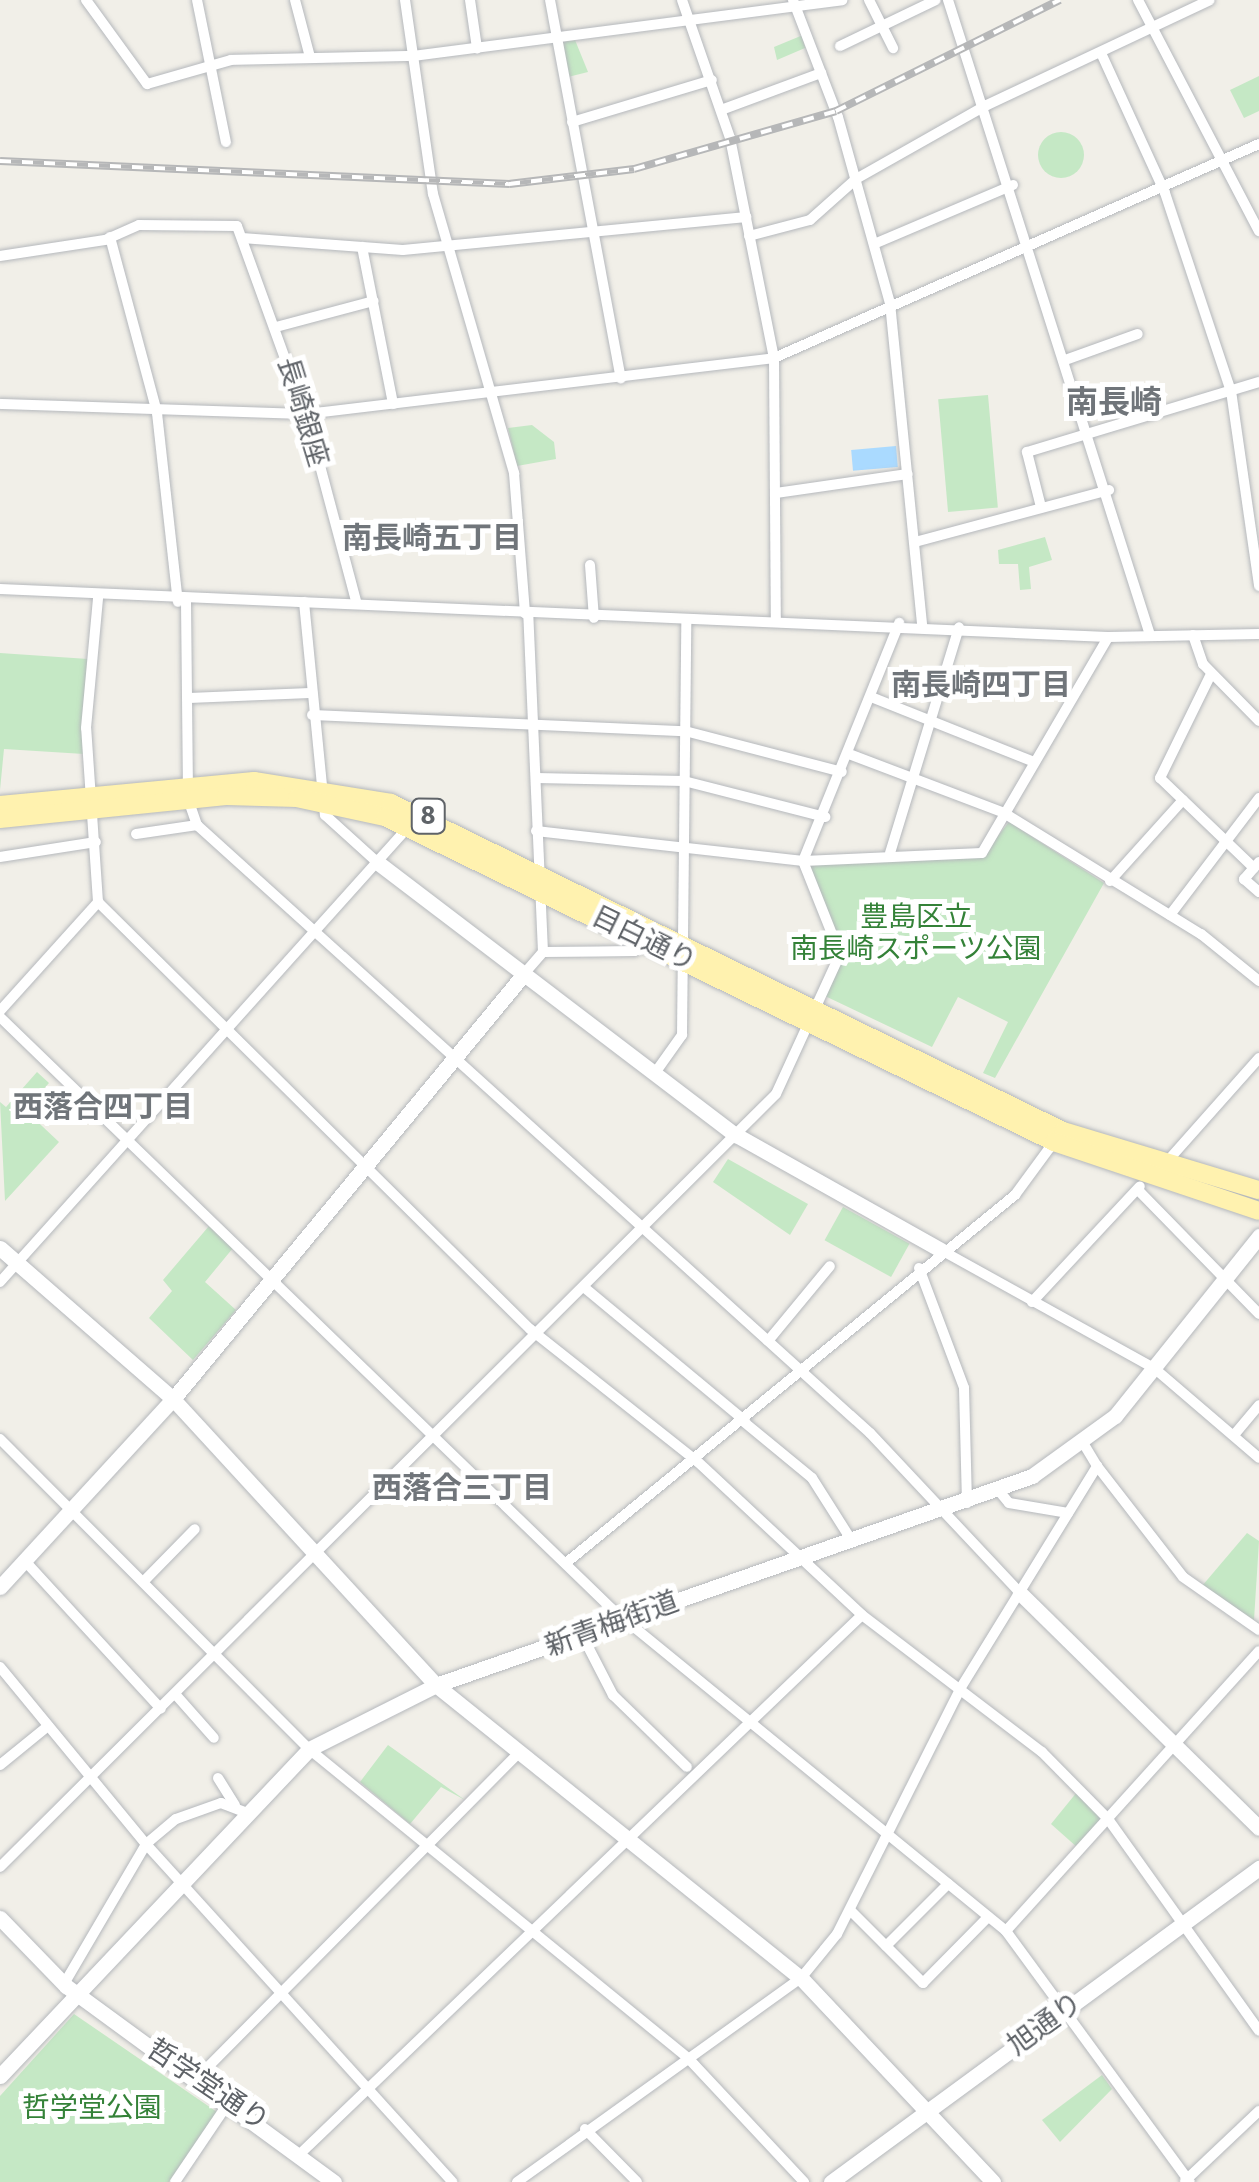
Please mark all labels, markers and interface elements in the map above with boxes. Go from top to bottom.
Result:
street label: 長崎銀座 [271,354,335,470]
district label: 南長崎 [1066,383,1162,421]
district label: 南長崎五丁目 [342,520,522,556]
district label: 南長崎四丁目 [891,667,1071,703]
road number: 8 [410,796,446,836]
street label: 目白通り [586,899,702,979]
park label: 豊島区立 南長崎スポーツ公園 [790,900,1042,966]
district label: 西落合四丁目 [13,1089,193,1125]
district label: 西落合三丁目 [372,1470,552,1506]
street label: 新青梅街道 [540,1584,684,1664]
street label: 旭通り [1001,1986,1089,2062]
street label: 哲学堂通り [141,2032,275,2138]
park label: 哲学堂公園 [22,2091,162,2125]

